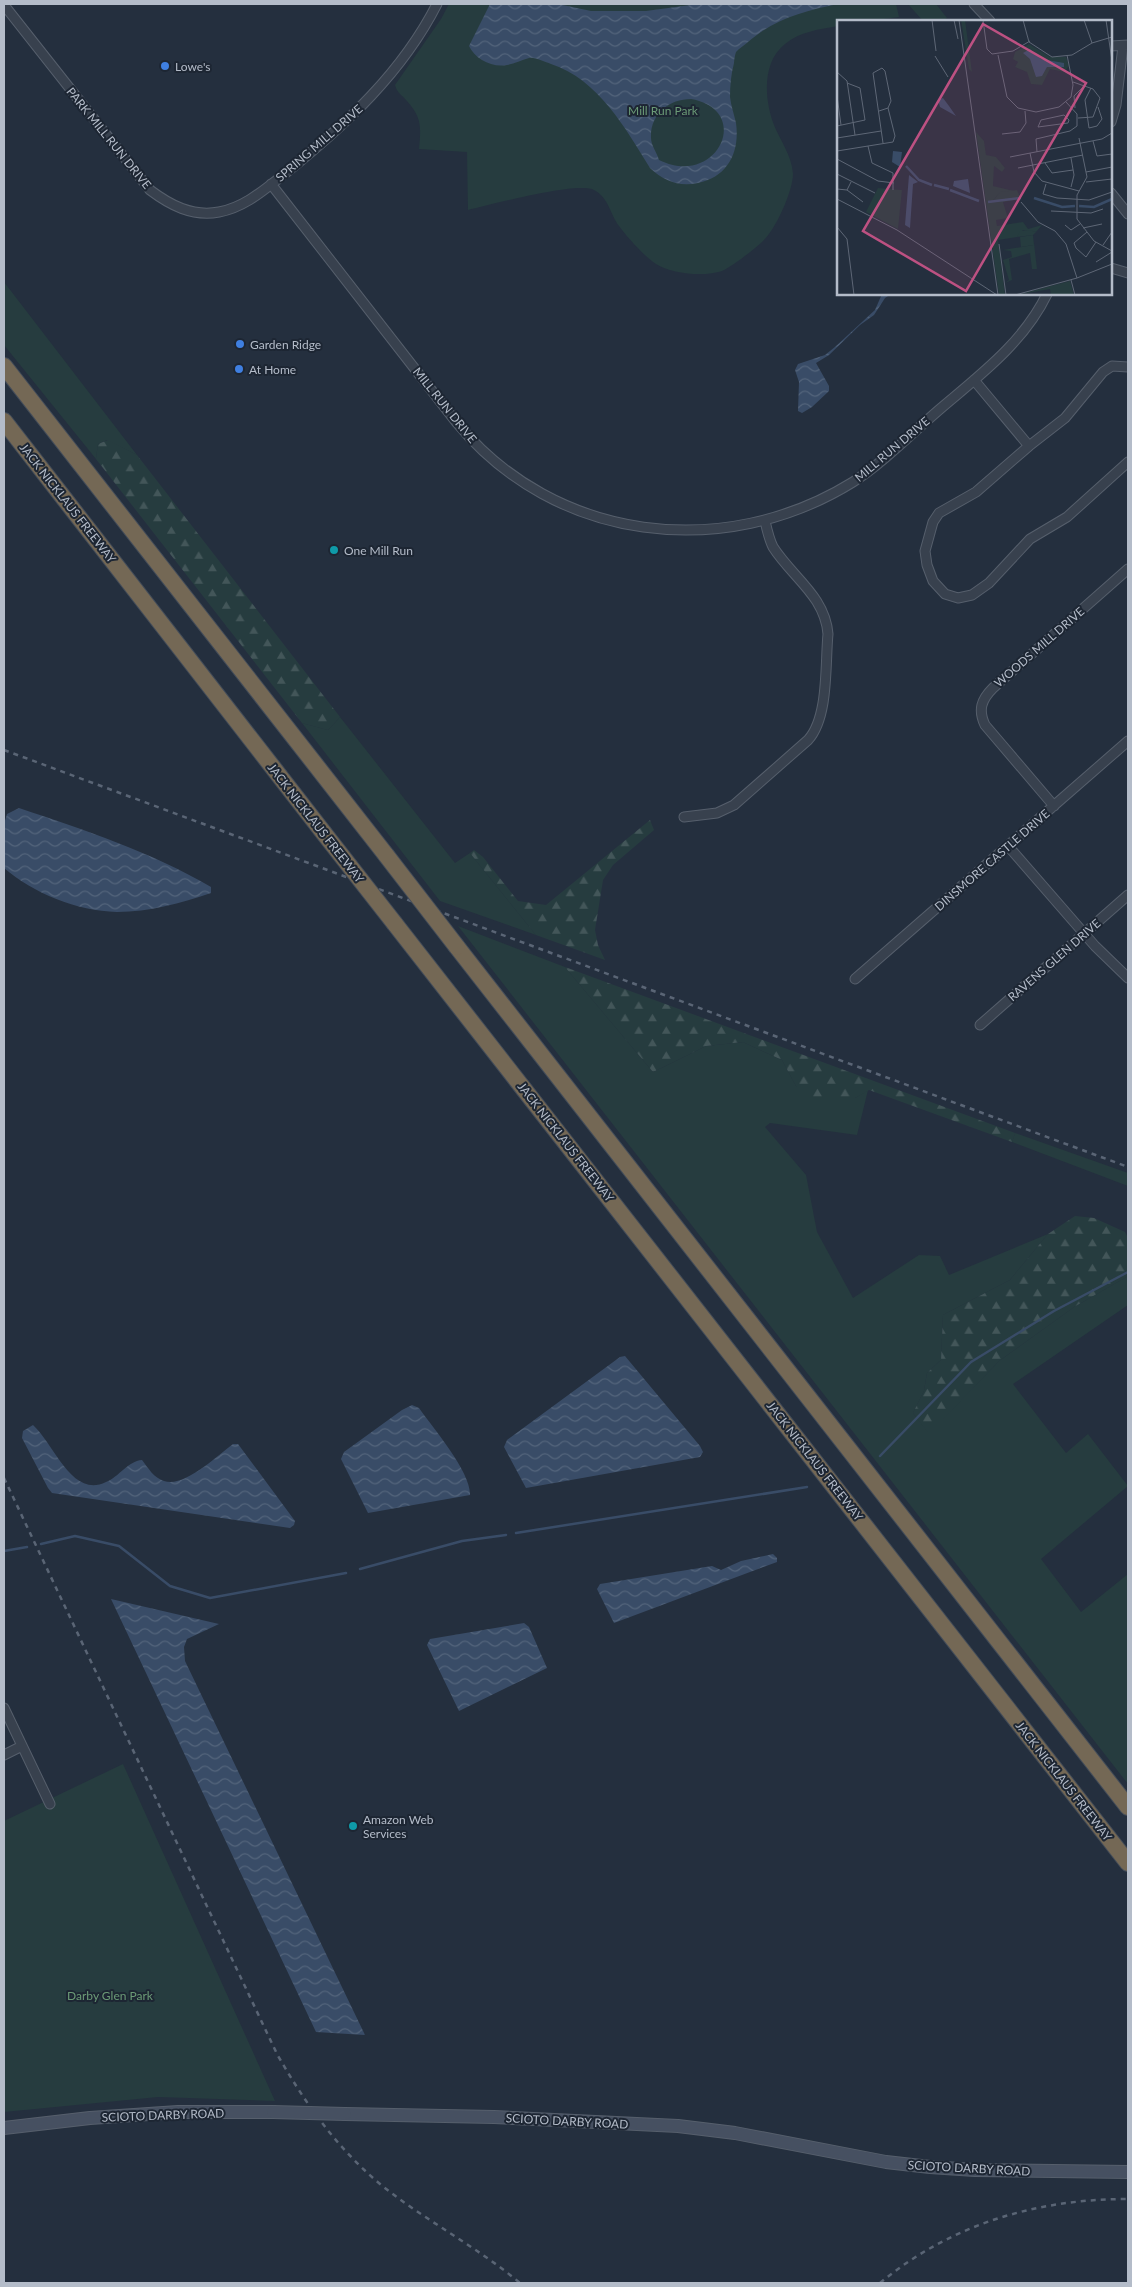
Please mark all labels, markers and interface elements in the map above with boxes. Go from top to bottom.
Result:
inset map [837,20,1112,295]
place label: Lowe's [175,59,210,74]
marker: Lowe's [159,60,171,72]
street label: PARK MILL RUN DRIVE [63,84,155,192]
street label: SPRING MILL DRIVE [272,101,366,185]
park label: Mill Run Park [628,103,699,118]
place label: Garden Ridge [250,337,321,352]
marker: Garden Ridge [234,338,246,350]
place label: At Home [249,362,296,377]
marker: At Home [233,363,245,375]
street label: MILL RUN DRIVE [410,364,480,446]
street label: MILL RUN DRIVE [852,413,933,485]
street label: JACK NICKLAUS FREEWAY [17,440,120,566]
place label: One Mill Run [344,543,413,558]
marker: One Mill Run [328,544,340,556]
street label: WOODS MILL DRIVE [991,604,1087,690]
street label: JACK NICKLAUS FREEWAY [265,760,368,886]
street label: DINSMORE CASTLE DRIVE [931,806,1053,914]
street label: RAVENS GLEN DRIVE [1005,916,1103,1004]
street label: JACK NICKLAUS FREEWAY [515,1079,618,1205]
street label: JACK NICKLAUS FREEWAY [764,1398,867,1524]
street label: JACK NICKLAUS FREEWAY [1013,1718,1116,1844]
place label: Amazon Web Services [363,1812,434,1841]
marker: Amazon Web Services [347,1820,359,1832]
park label: Darby Glen Park [67,1988,154,2003]
street label: SCIOTO DARBY ROAD [101,2105,225,2125]
street label: SCIOTO DARBY ROAD [505,2110,629,2132]
street label: SCIOTO DARBY ROAD [907,2157,1031,2179]

